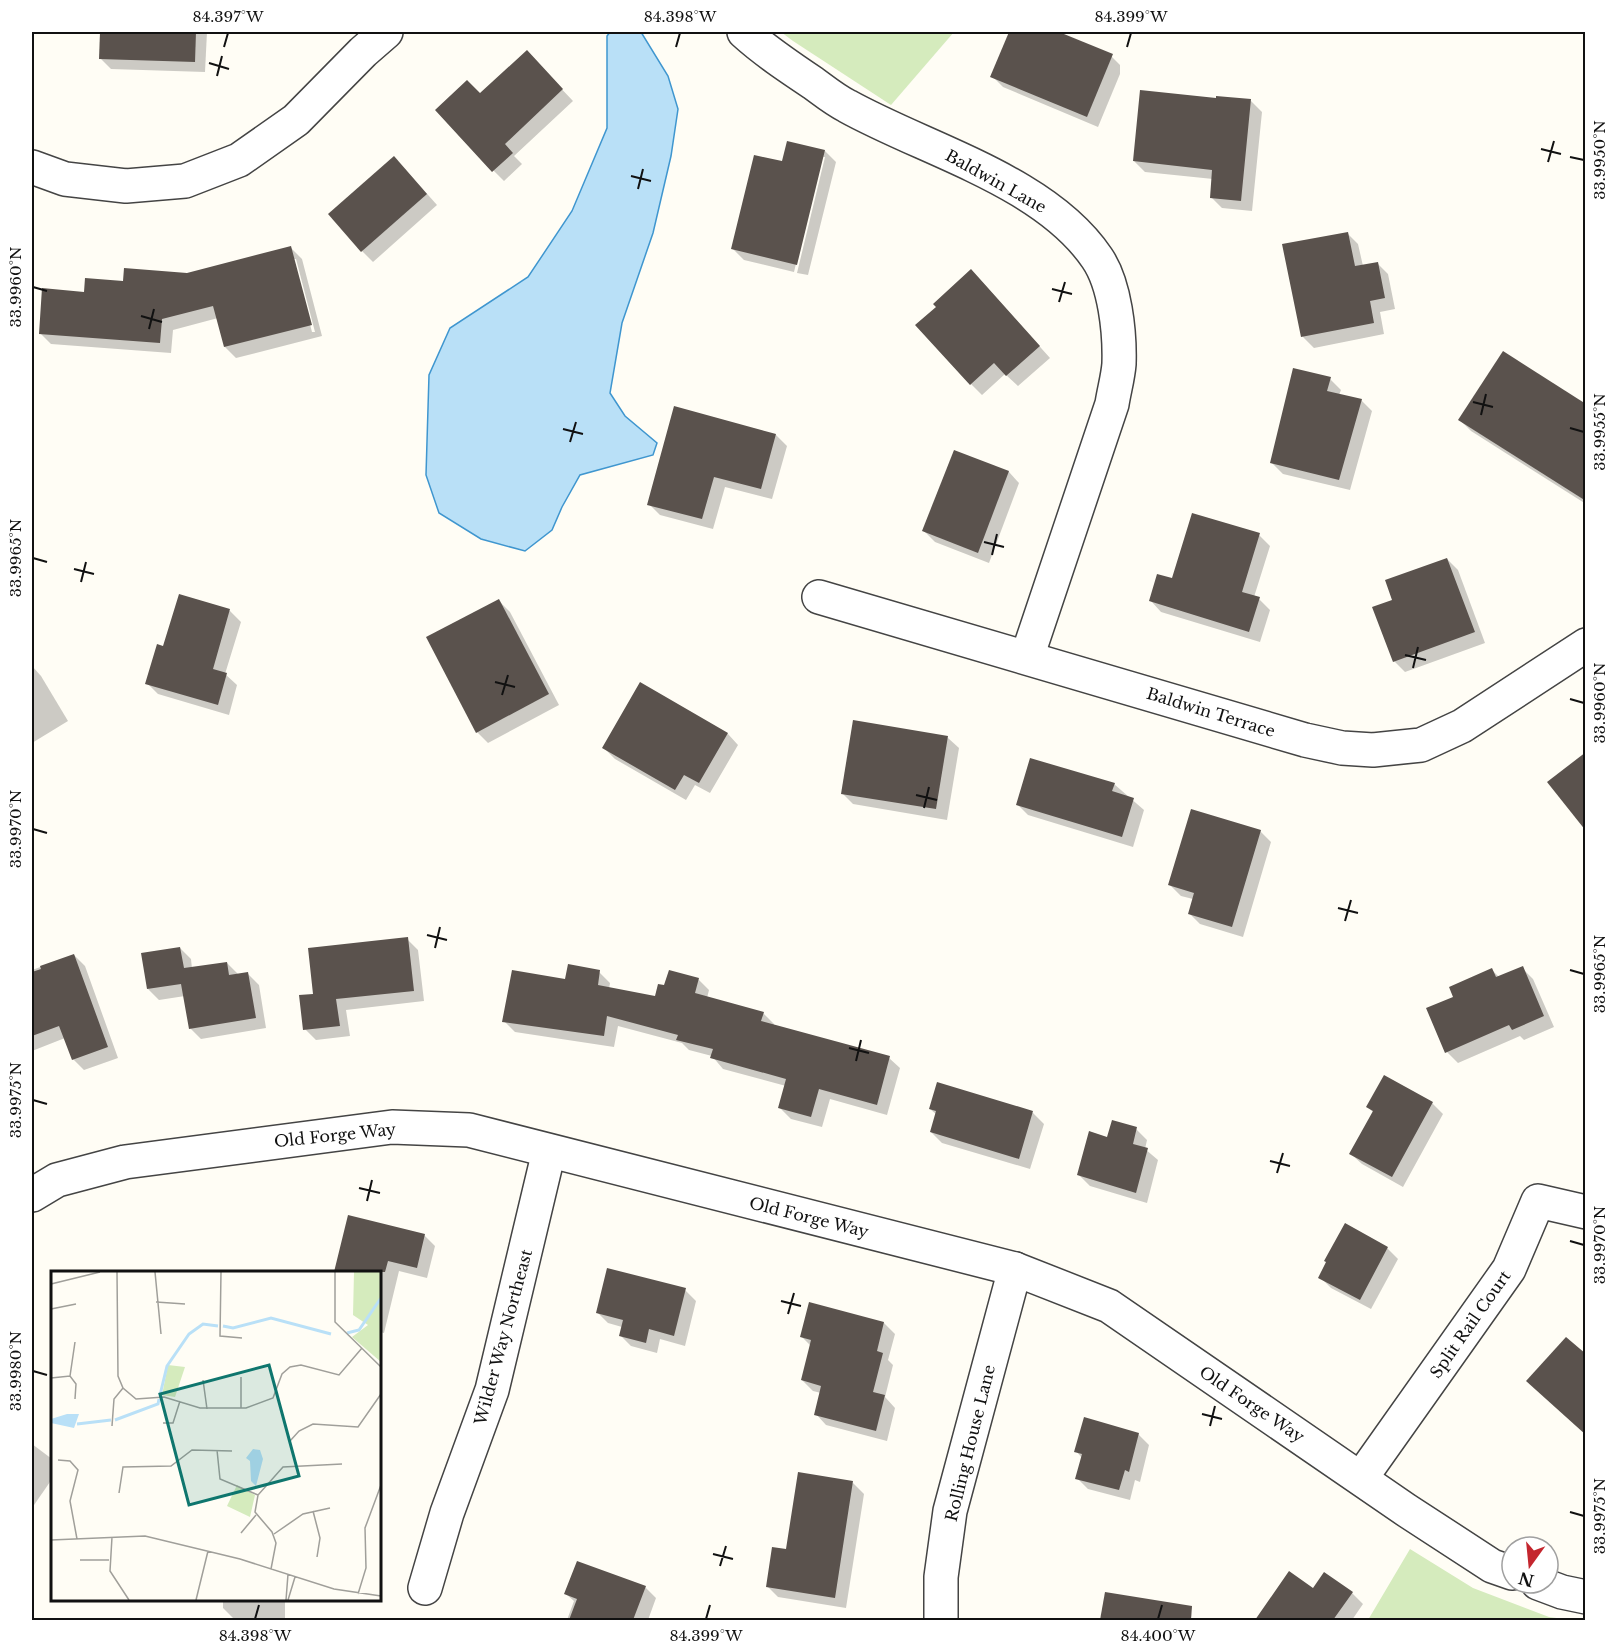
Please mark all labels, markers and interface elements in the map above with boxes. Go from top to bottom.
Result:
text: 84.397°W [192,7,264,26]
text: 84.398°W [644,7,717,26]
text: 84.399°W [1094,7,1168,26]
text: 33.9950°N [1590,120,1609,200]
street label: Baldwin Lane [942,145,1050,217]
text: 33.9960°N [6,247,25,327]
text: 33.9955°N [1590,393,1609,471]
text: 33.9965°N [6,519,25,597]
text: 33.9960°N [1590,663,1609,743]
street label: Baldwin Terrace [1144,683,1278,741]
text: 33.9970°N [6,790,25,868]
text: 33.9965°N [1590,935,1609,1013]
text: 33.9975°N [6,1062,25,1138]
street label: Old Forge Way [273,1119,398,1151]
street label: Old Forge Way [747,1192,872,1242]
text: 33.9970°N [1590,1206,1609,1284]
street label: Wilder Way Northeast [470,1247,536,1428]
street label: Split Rail Court [1425,1266,1515,1382]
inset map [51,1271,381,1601]
text: 33.9980°N [6,1331,25,1411]
street label: Old Forge Way [1196,1361,1309,1447]
street label: Rolling House Lane [941,1362,999,1524]
text: 33.9975°N [1590,1478,1609,1554]
north arrow [1500,1535,1560,1595]
text: N [1516,1568,1536,1591]
text: 84.398°W [219,1626,292,1645]
text: 84.399°W [669,1626,743,1645]
text: 84.400°W [1121,1626,1196,1645]

